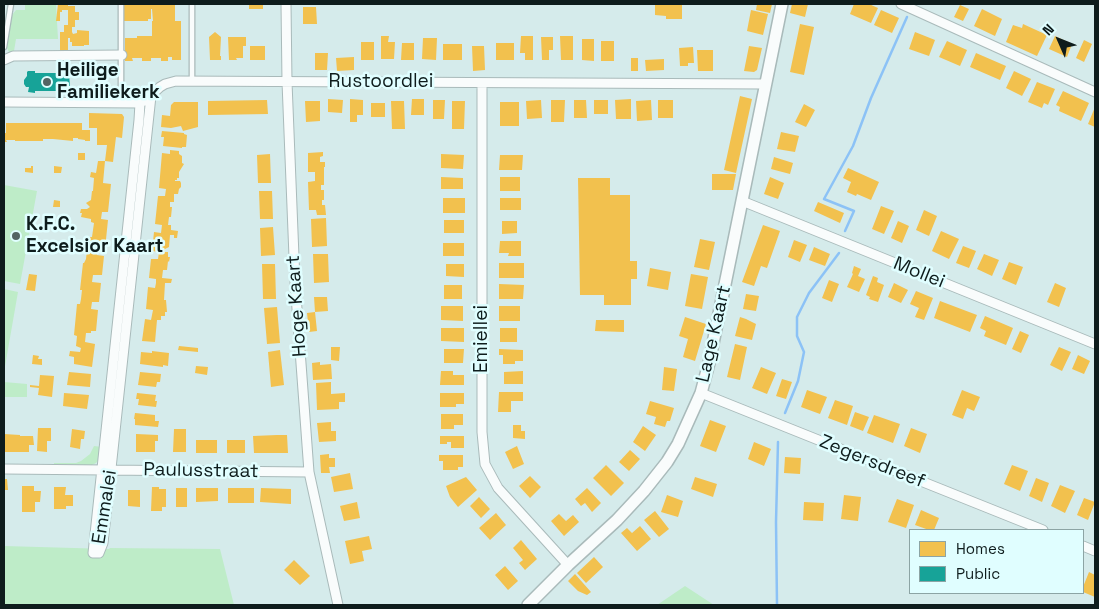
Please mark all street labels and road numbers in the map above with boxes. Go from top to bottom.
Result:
street label: Rustoordlei [329,71,433,93]
street label: Mollei [890,252,948,294]
street label: Hoge Kaart [282,254,312,358]
street label: Lage Kaart [692,283,736,385]
street label: Emiellei [471,305,493,373]
street label: Zegersdreef [816,430,928,494]
street label: Paulusstraat [143,459,259,483]
street label: Emmalei [88,468,122,546]

